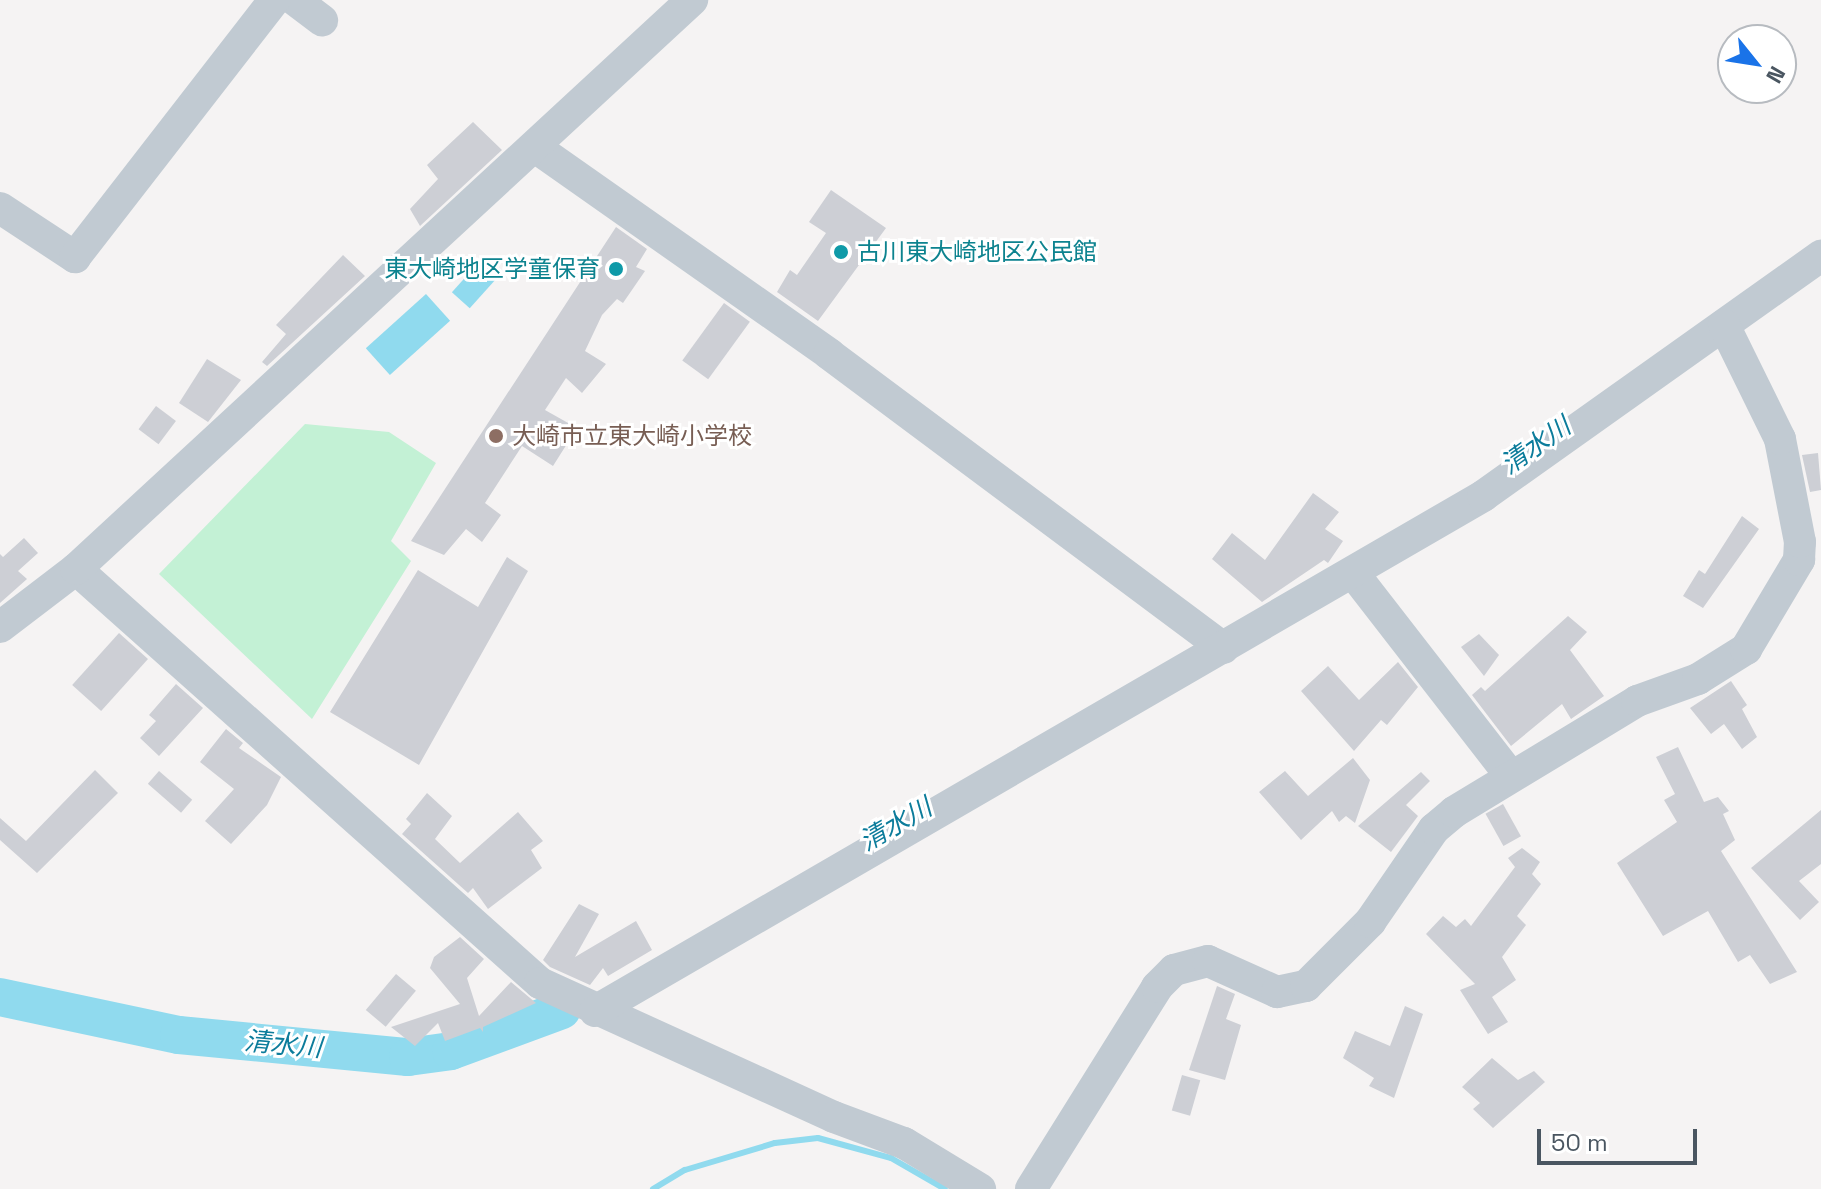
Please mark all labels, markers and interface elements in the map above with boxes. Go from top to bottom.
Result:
north arrow [1717,24,1797,104]
text: N [1760,62,1792,88]
place label: 古川東大崎地区公民館 [857,238,1097,266]
marker: 古川東大崎地区公民館 [832,243,850,261]
place label: 東大崎地区学童保育 [384,255,600,283]
marker: 東大崎地区学童保育 [607,260,625,278]
water label: 清水川 [1495,411,1577,481]
place label: 大崎市立東大崎小学校 [512,422,752,450]
marker: 大崎市立東大崎小学校 [487,427,505,445]
water label: 清水川 [854,792,938,858]
water label: 清水川 [243,1026,323,1064]
scale bar [1541,1113,1701,1163]
text: 50 m [1551,1127,1608,1158]

